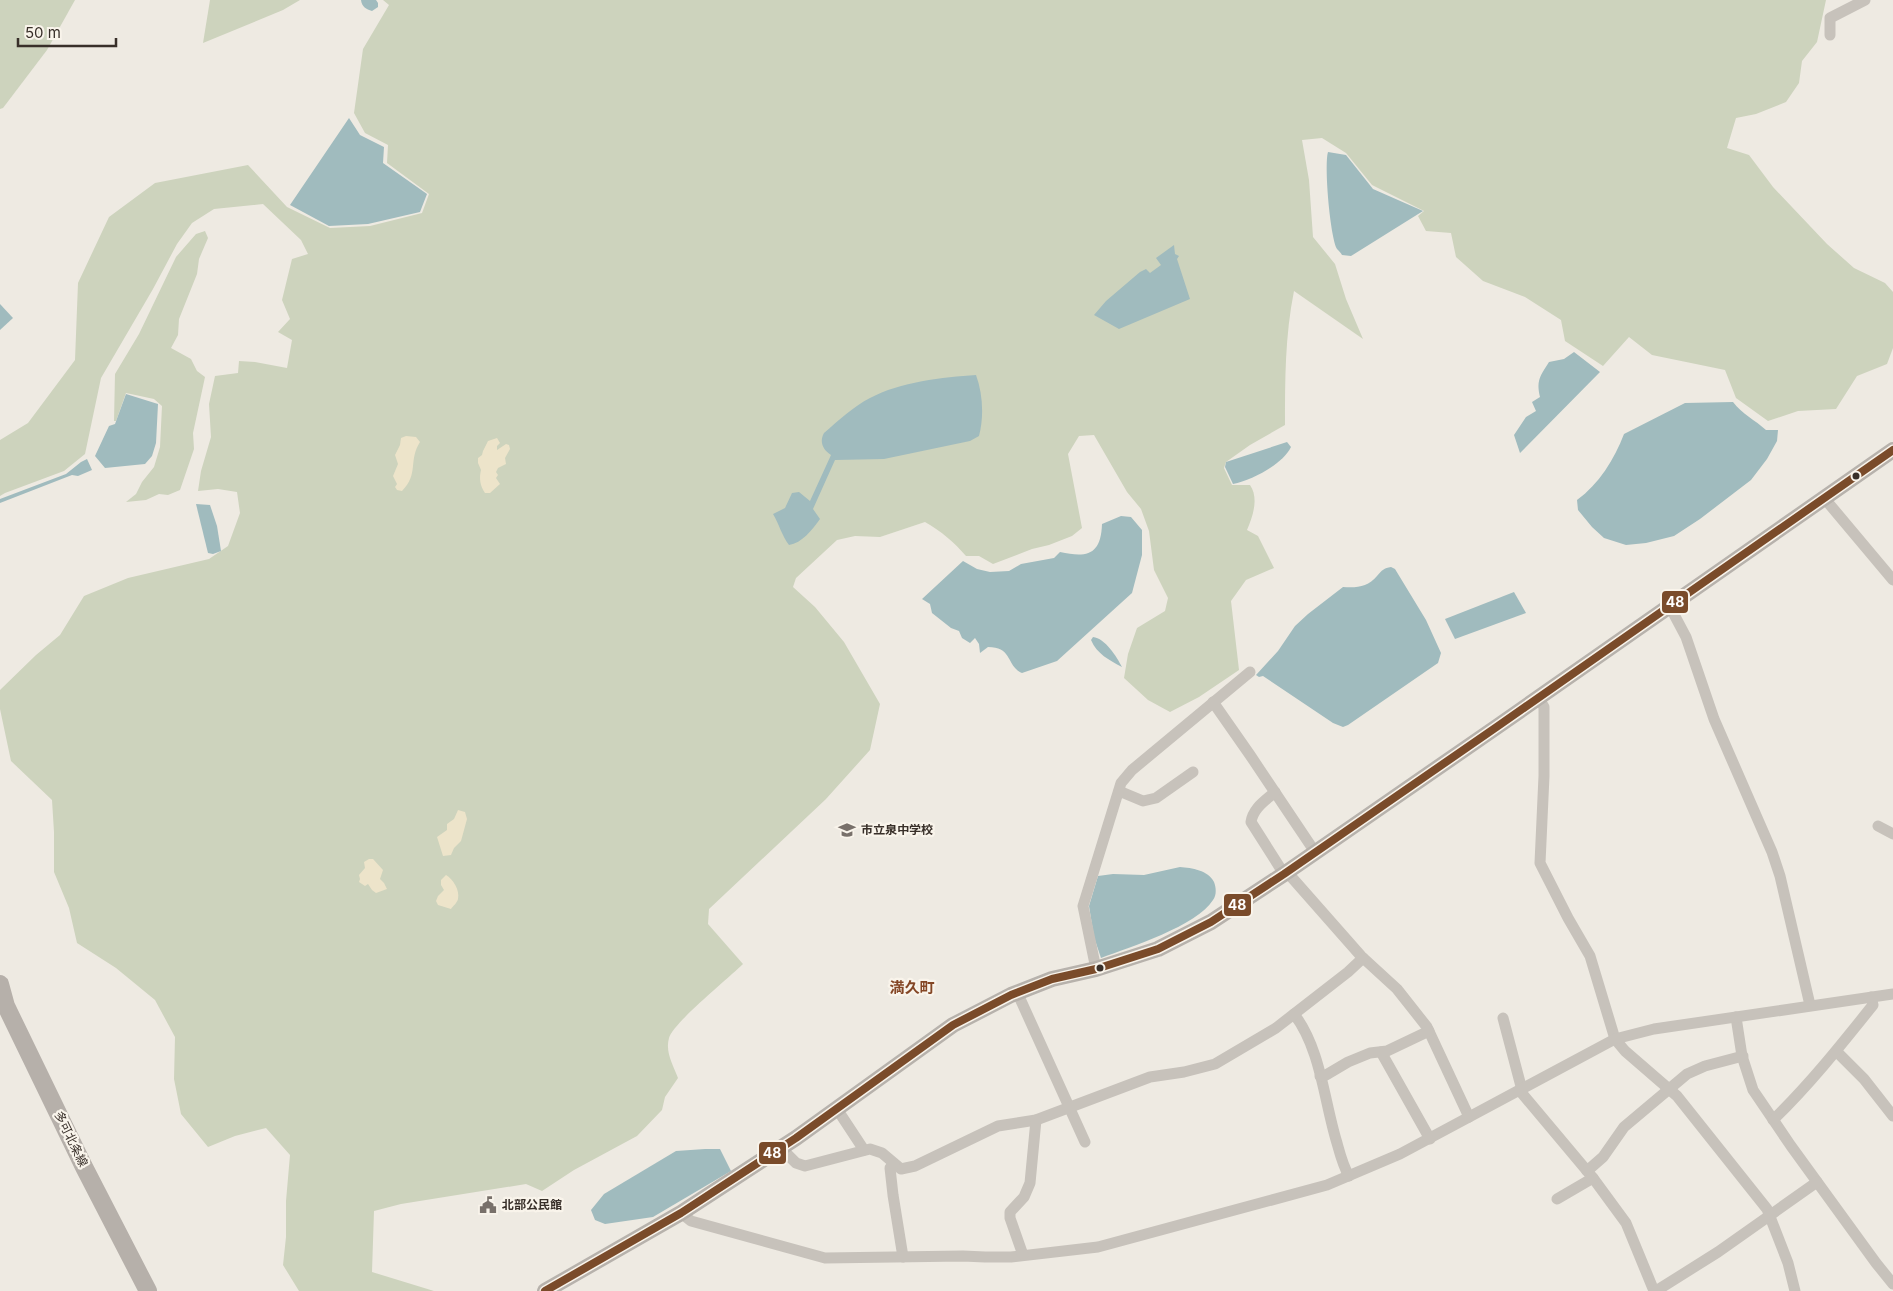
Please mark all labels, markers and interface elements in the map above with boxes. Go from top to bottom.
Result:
scale bar [18,15,115,47]
text: 50 m [25,23,61,42]
unlabelled marker [1851,471,1861,481]
line badge: 48 [1661,590,1689,614]
text: 48 [1666,593,1684,610]
school or university icon: 市立泉中学校 [837,820,857,840]
place label: 市立泉中学校 [861,822,933,837]
line badge: 48 [1223,893,1252,917]
text: 48 [1228,896,1246,913]
unlabelled marker [1095,963,1105,973]
district label: 満久町 [889,978,935,997]
street label: 多可北条線 [52,1109,91,1169]
line badge: 48 [758,1141,787,1165]
text: 48 [763,1144,781,1161]
public building icon: 北部公民館 [478,1195,498,1215]
place label: 北部公民館 [502,1197,562,1212]

